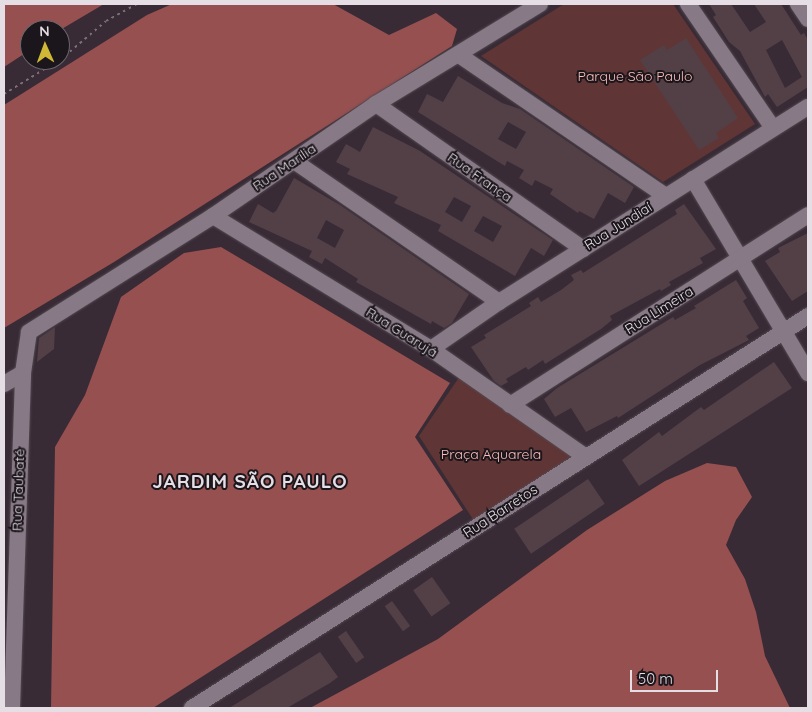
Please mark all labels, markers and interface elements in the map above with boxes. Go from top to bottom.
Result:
north arrow [20,20,70,70]
text: N [39,22,50,40]
park label: Parque São Paulo [578,68,692,84]
street label: Rua Marília [249,140,319,194]
street label: Rua França [445,149,515,205]
street label: Rua Jundiaí [581,199,655,253]
street label: Rua Limeira [622,282,696,338]
street label: Rua Guarujá [363,303,441,361]
park label: Praça Aquarela [441,446,541,462]
street label: Rua Taubaté [8,449,28,531]
district label: JARDIM SÃO PAULO [150,471,350,493]
street label: Rua Barretos [460,481,540,541]
scale bar [632,660,720,692]
text: 50 m [638,669,673,688]

